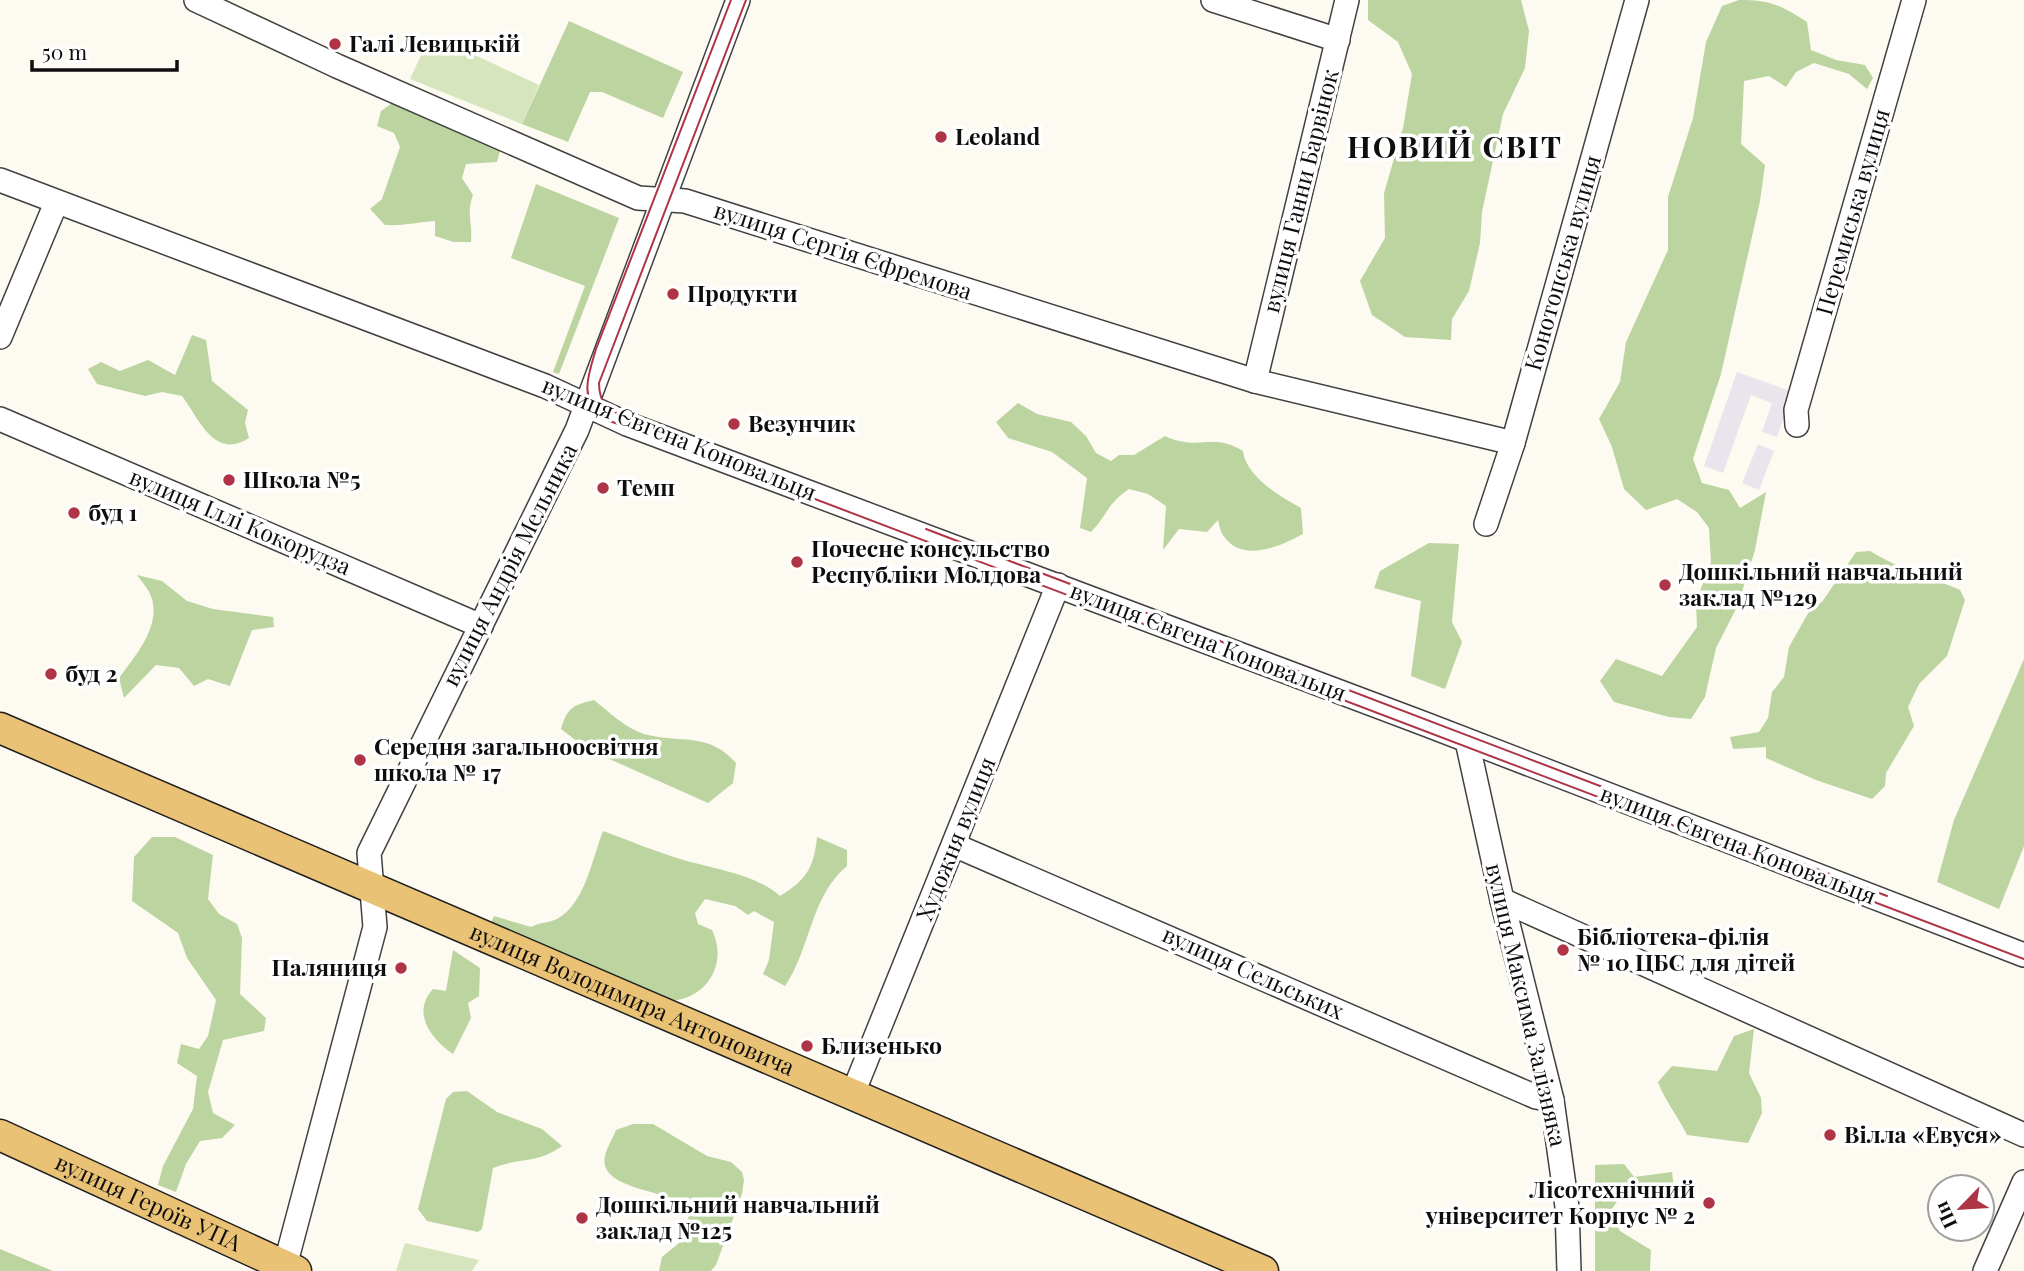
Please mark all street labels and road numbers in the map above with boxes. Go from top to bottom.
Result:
street label: вулиця Ганни Барвінок [1254,66,1345,316]
street label: Перемиська вулиця [1807,105,1896,318]
street label: Конотопська вулиця [1516,151,1607,374]
street label: вулиця Сергія Єфремова [710,193,977,306]
street label: вулиця Євгена Коновальця [538,368,821,507]
street label: вулиця Андрія Мельника [434,437,584,691]
street label: вулиця Іллі Кокорудза [125,460,357,582]
street label: вулиця Євгена Коновальця [1066,574,1351,708]
street label: Художня вулиця [908,752,1002,925]
street label: вулиця Євгена Коновальця [1596,777,1881,911]
street label: вулиця Максима Залізняка [1480,860,1575,1150]
street label: вулиця Володимира Антоновича [466,915,800,1082]
street label: вулиця Сельських [1158,918,1349,1026]
street label: вулиця Героїв УПА [51,1146,247,1258]

